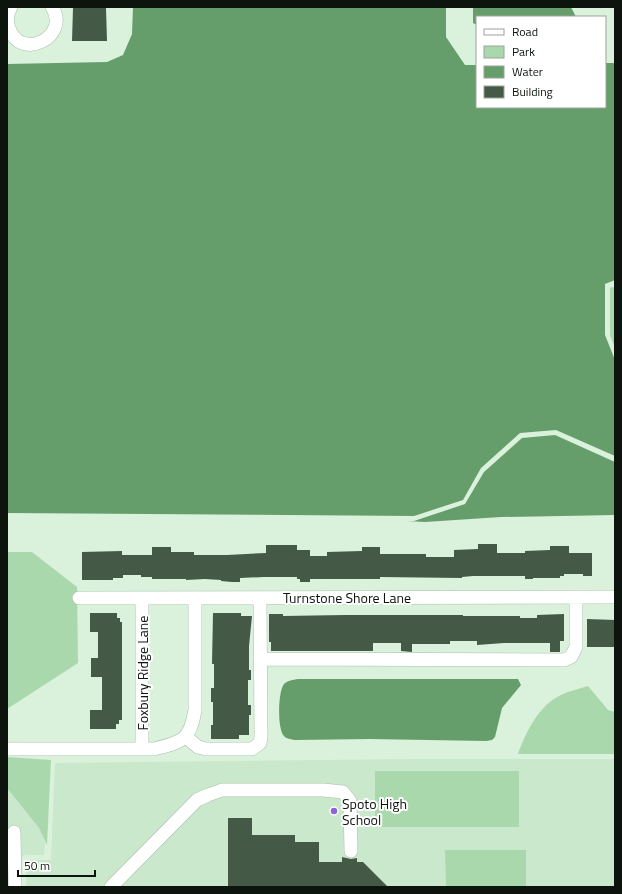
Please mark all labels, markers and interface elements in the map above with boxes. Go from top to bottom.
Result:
legend [476,16,606,108]
text: Road [512,22,538,41]
text: Park [512,42,535,61]
text: Water [512,62,543,81]
text: Building [512,82,553,101]
street label: Turnstone Shore Lane [283,587,411,608]
street label: Foxbury Ridge Lane [132,616,153,730]
place label: Spoto High School [342,793,407,830]
marker: Spoto High School [329,806,339,816]
scale bar [18,852,95,878]
text: 50 m [24,856,50,875]

